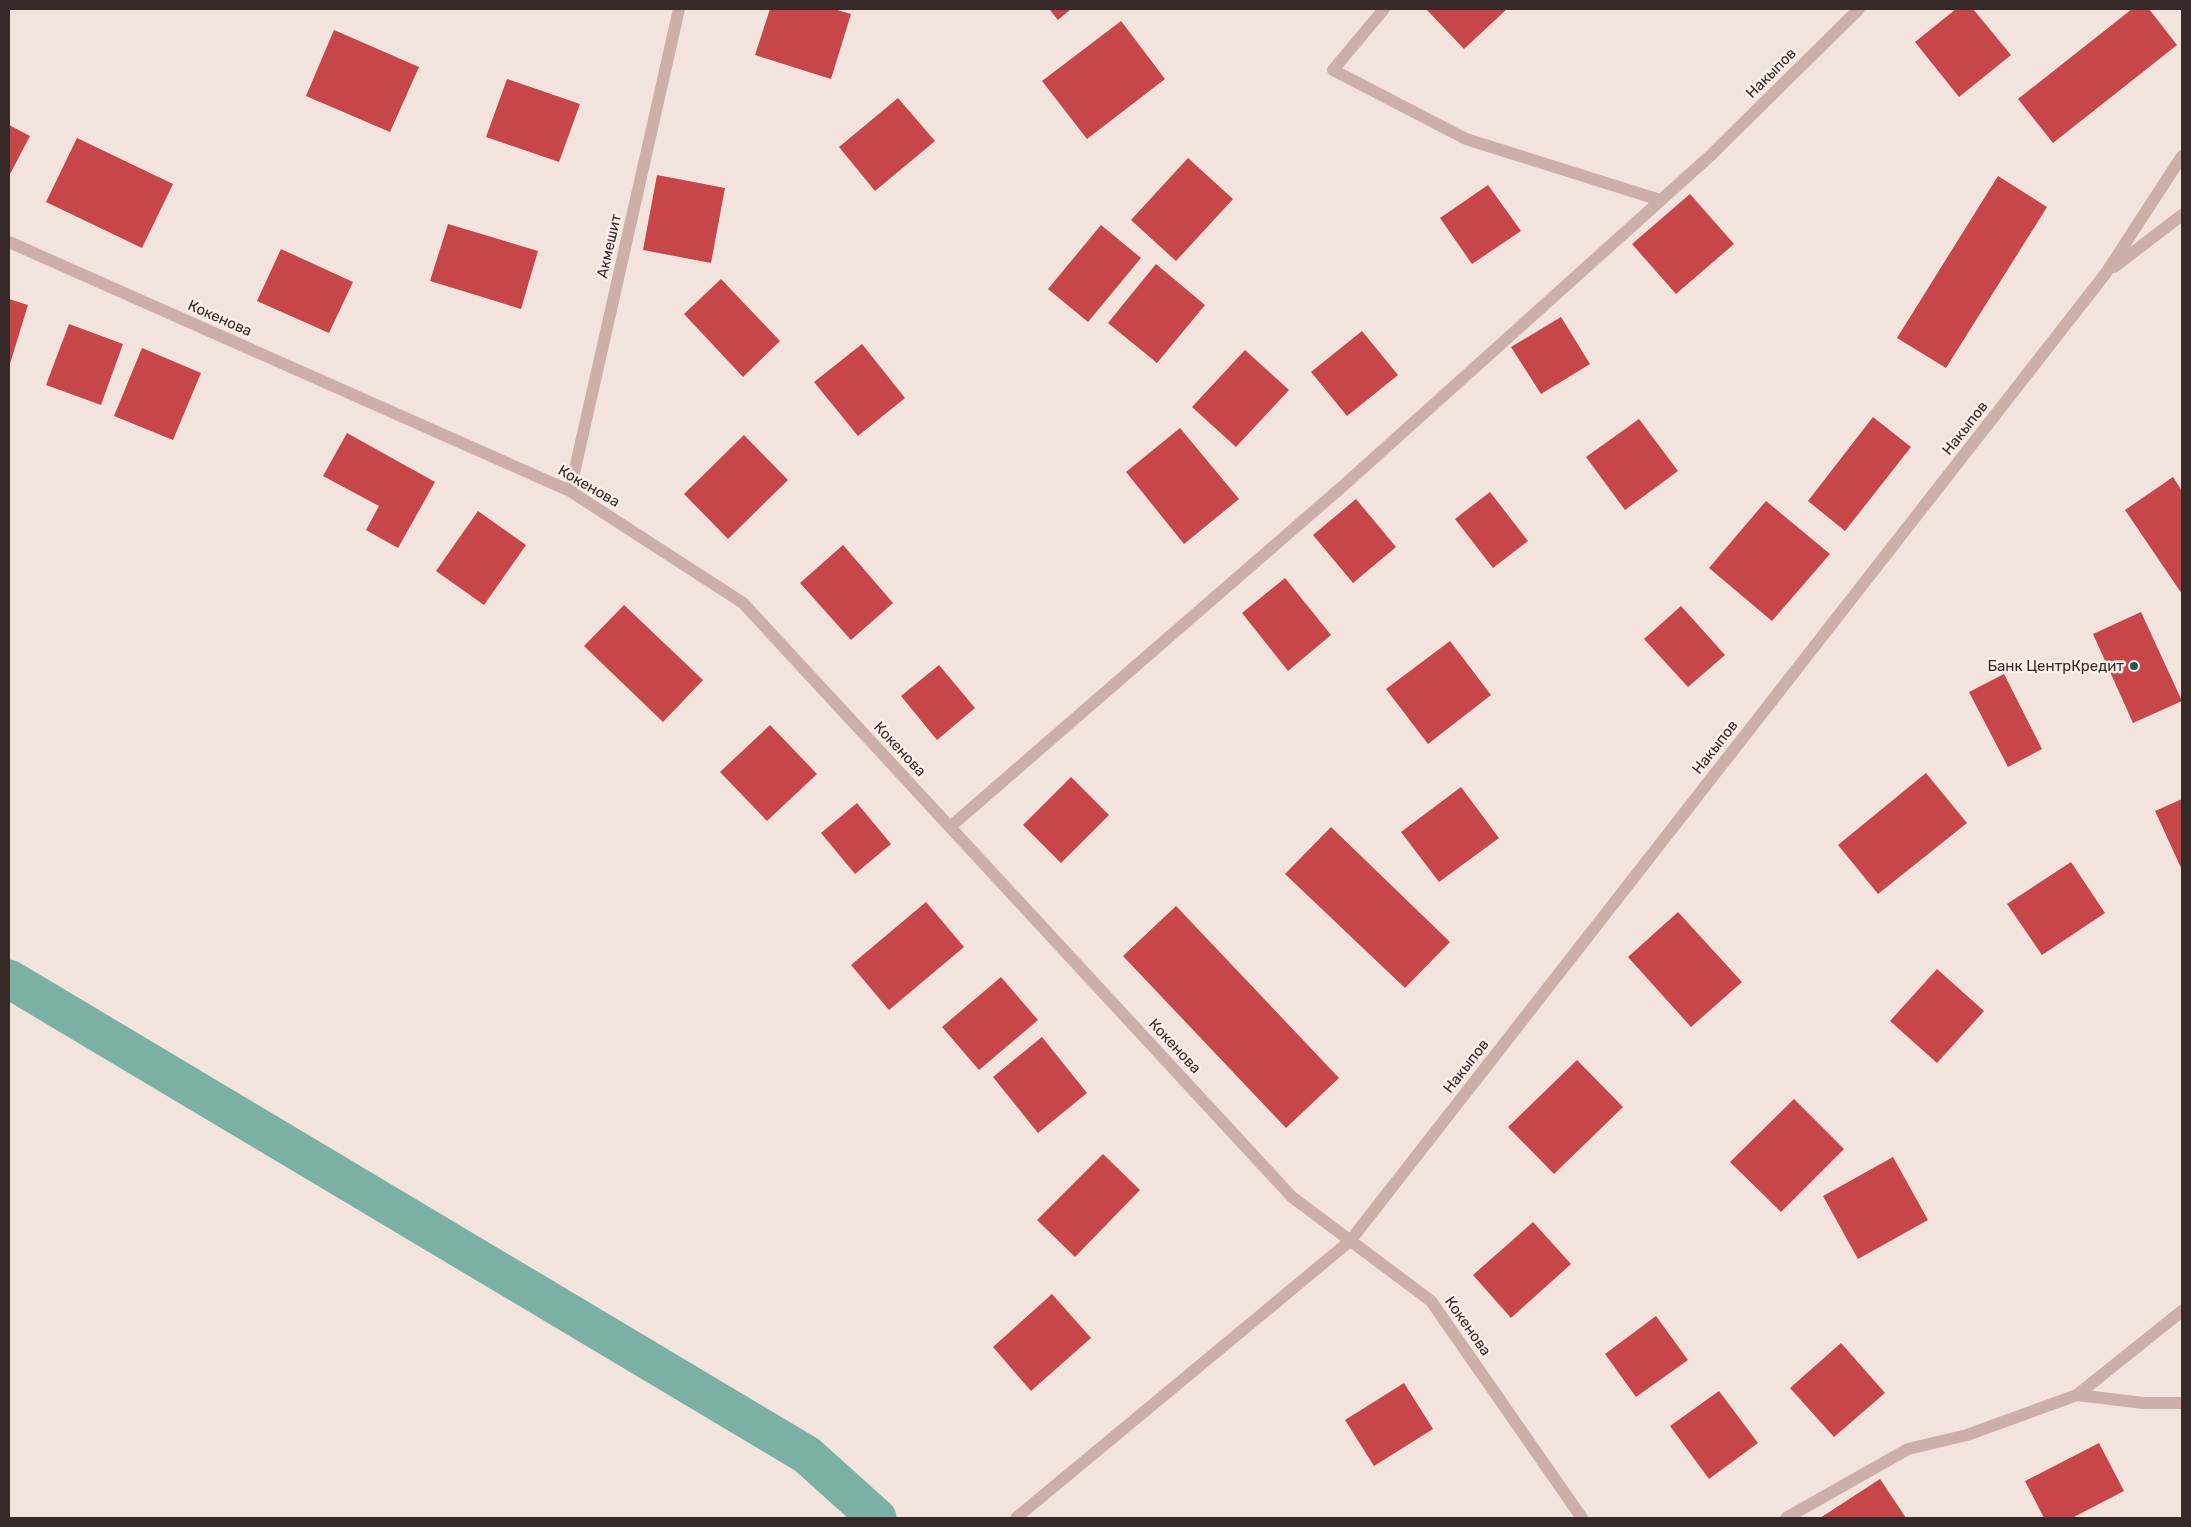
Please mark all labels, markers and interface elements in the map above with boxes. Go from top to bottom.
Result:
street label: Накыпов [1742,44,1800,102]
street label: Акмешит [593,212,625,280]
street label: Кокенова [185,296,255,340]
street label: Накыпов [1938,397,1992,459]
street label: Кокенова [555,461,623,511]
place label: Банк ЦентрКредит [1987,657,2124,675]
marker: Банк ЦентрКредит [2128,660,2140,672]
street label: Накыпов [1688,716,1742,778]
street label: Кокенова [870,718,930,780]
street label: Кокенова [1145,1015,1205,1077]
street label: Накыпов [1439,1035,1493,1097]
street label: Кокенова [1441,1293,1495,1359]

